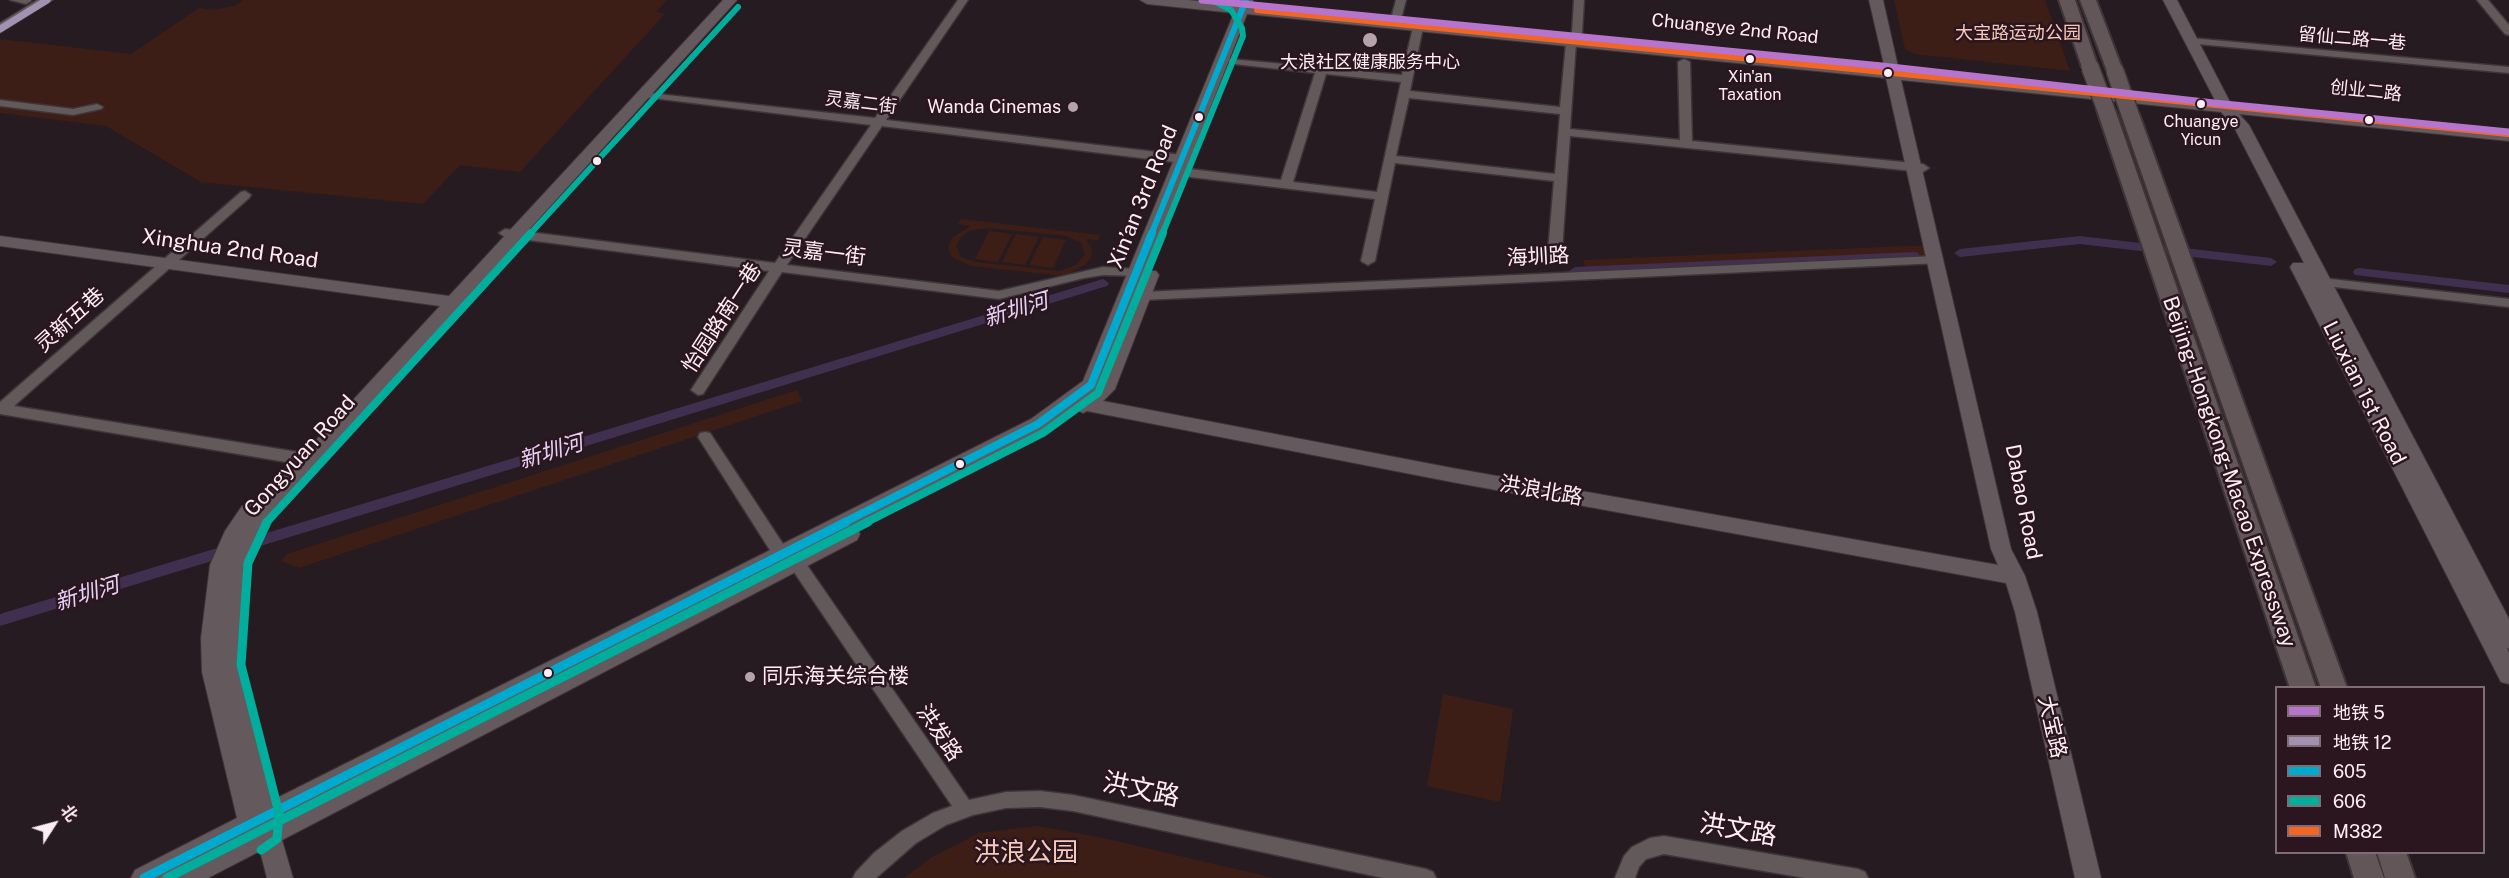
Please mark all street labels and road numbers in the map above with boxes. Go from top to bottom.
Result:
street label: Chuangye 2nd Road [1651,9,1819,49]
street label: 留仙二路一巷 [2297,24,2407,54]
street label: 创业二路 [2329,76,2403,106]
street label: 灵嘉二街 [824,88,898,118]
street label: Xin’an 3rd Road [1103,122,1183,272]
street label: Xinghua 2nd Road [140,224,320,274]
street label: 灵嘉一街 [781,235,867,271]
street label: 海圳路 [1506,243,1570,271]
street label: 怡园路南一巷 [677,258,767,378]
street label: 灵新五巷 [30,283,110,357]
street label: Beijing-Hongkong-Macao Expressway [2157,293,2301,651]
street label: Liuxian 1st Road [2317,317,2411,469]
street label: Gongyuan Road [239,390,361,522]
street label: Dabao Road [1999,442,2047,562]
street label: 洪浪北路 [1497,471,1585,511]
street label: 大宝路 [2033,693,2071,761]
street label: 洪发路 [911,700,967,766]
street label: 洪文路 [1100,767,1182,813]
street label: 洪文路 [1697,808,1779,852]

